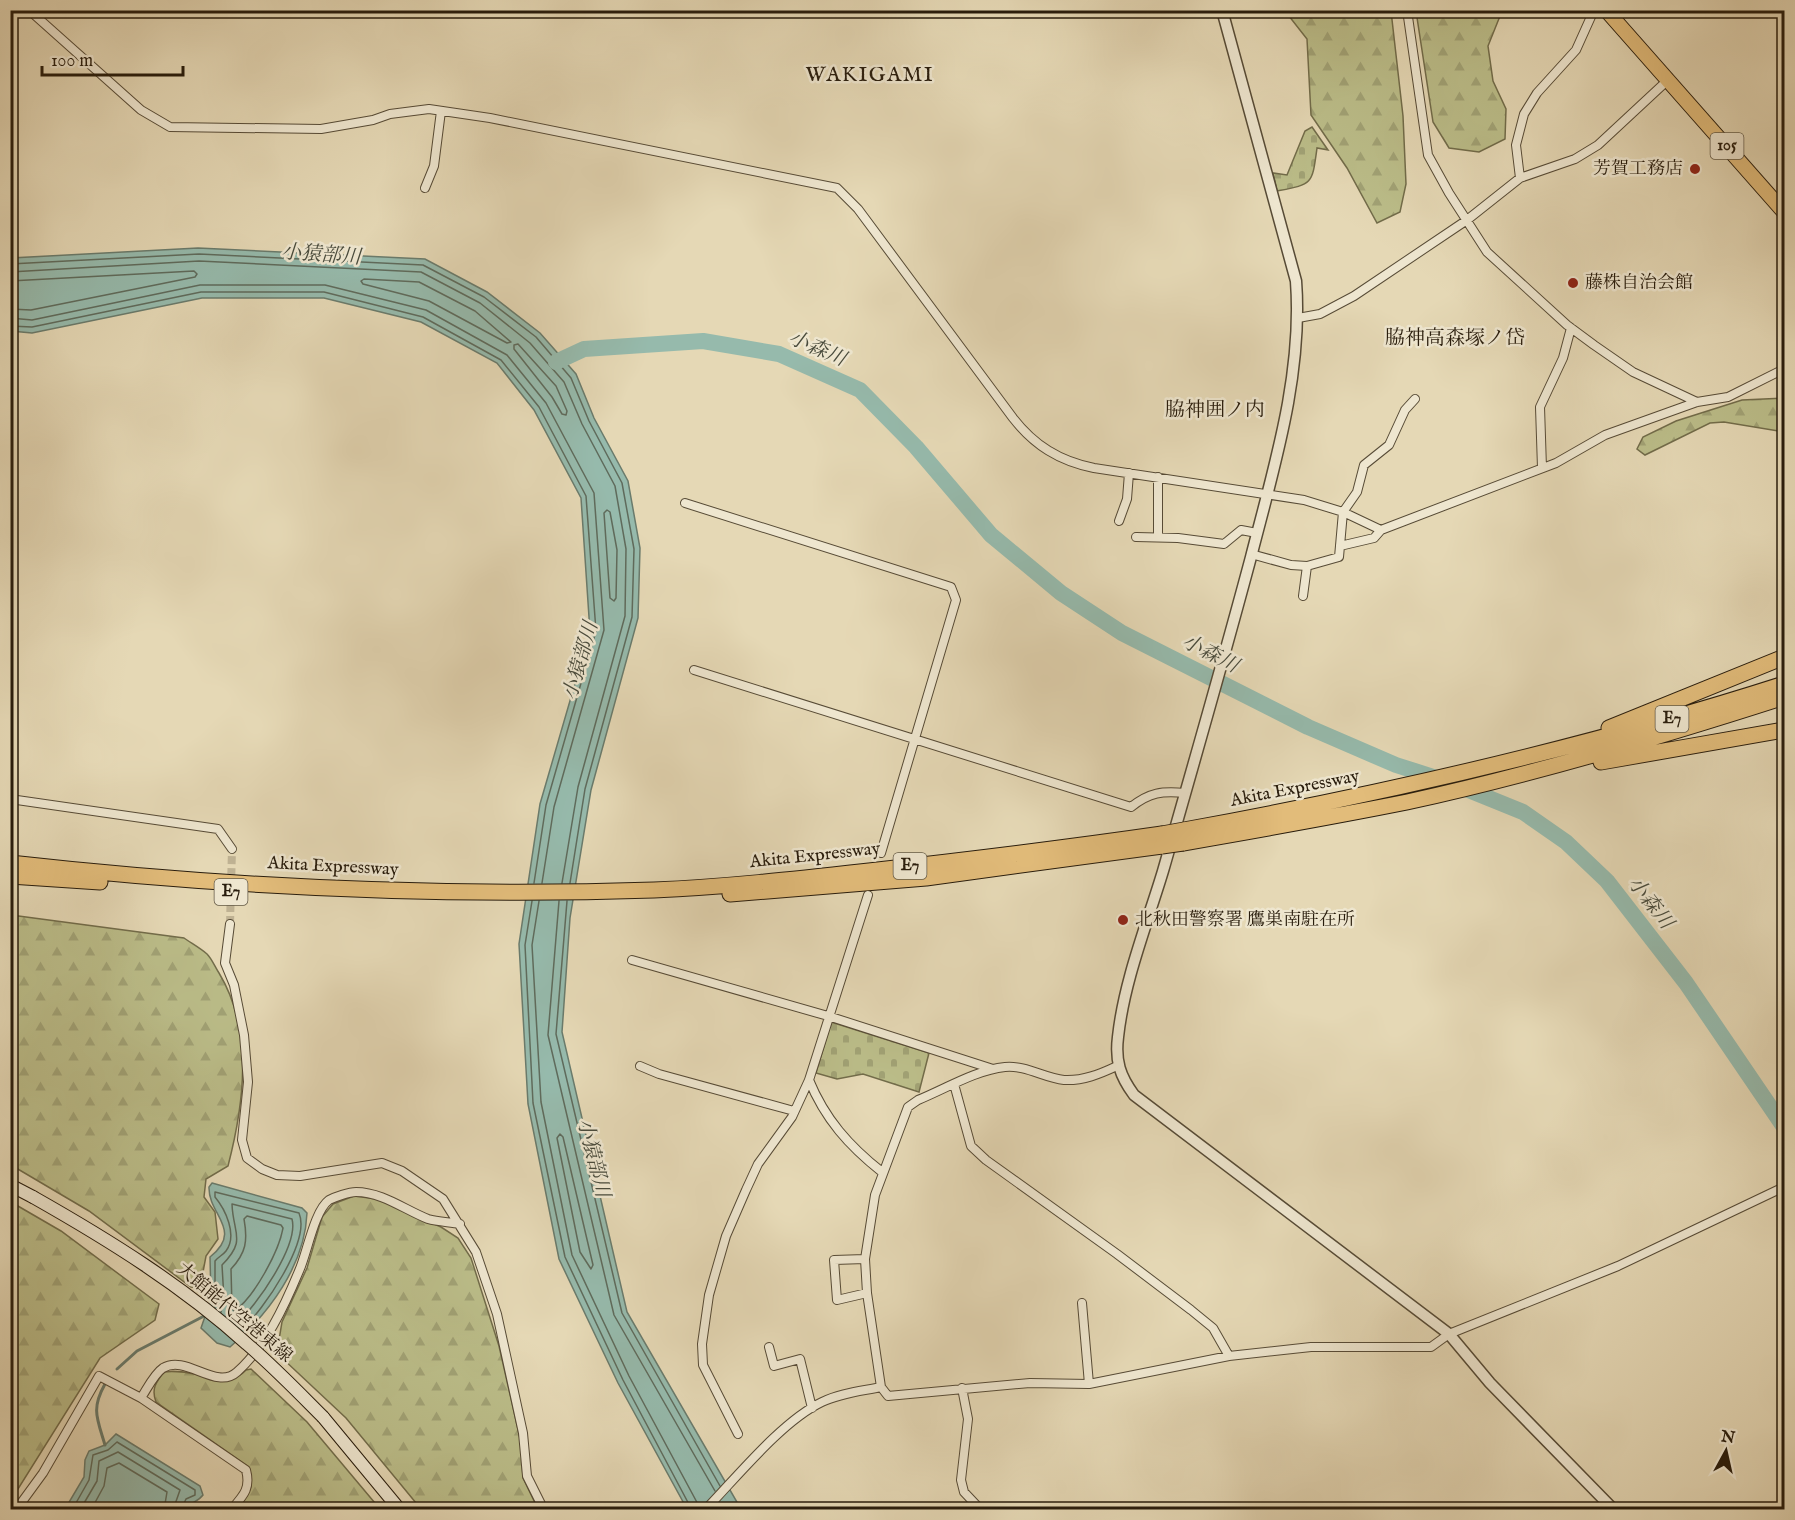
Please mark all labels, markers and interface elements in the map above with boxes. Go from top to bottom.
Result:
scale bar [42,39,183,77]
text: 100 m [51,50,93,73]
district label: WAKIGAMI [806,62,934,89]
road number: 105 [1710,133,1744,159]
place label: 芳賀工務店 [1593,158,1683,181]
marker: 芳賀工務店 [1688,162,1702,176]
water label: 小猿部川 [280,240,364,270]
place label: 藤株自治会館 [1585,272,1693,295]
marker: 藤株自治会館 [1566,276,1580,290]
water label: 小森川 [785,326,851,373]
district label: 脇神高森塚ノ岱 [1385,326,1525,351]
district label: 脇神囲ノ内 [1165,398,1265,423]
water label: 小猿部川 [558,617,605,703]
water label: 小森川 [1178,629,1244,680]
road number: E7 [1656,706,1688,732]
street label: Akita Expressway [1227,765,1362,813]
street label: Akita Expressway [748,838,882,874]
street label: Akita Expressway [266,852,399,882]
road number: E7 [894,853,926,879]
water label: 小森川 [1622,872,1680,936]
road number: E7 [214,879,248,905]
place label: 北秋田警察署 鷹巣南駐在所 [1135,909,1355,932]
marker: 北秋田警察署 鷹巣南駐在所 [1116,913,1130,927]
water label: 小猿部川 [571,1116,615,1202]
street label: 大館能代空港東線 [171,1258,297,1368]
north arrow [1696,1421,1756,1481]
text: N [1719,1427,1736,1449]

